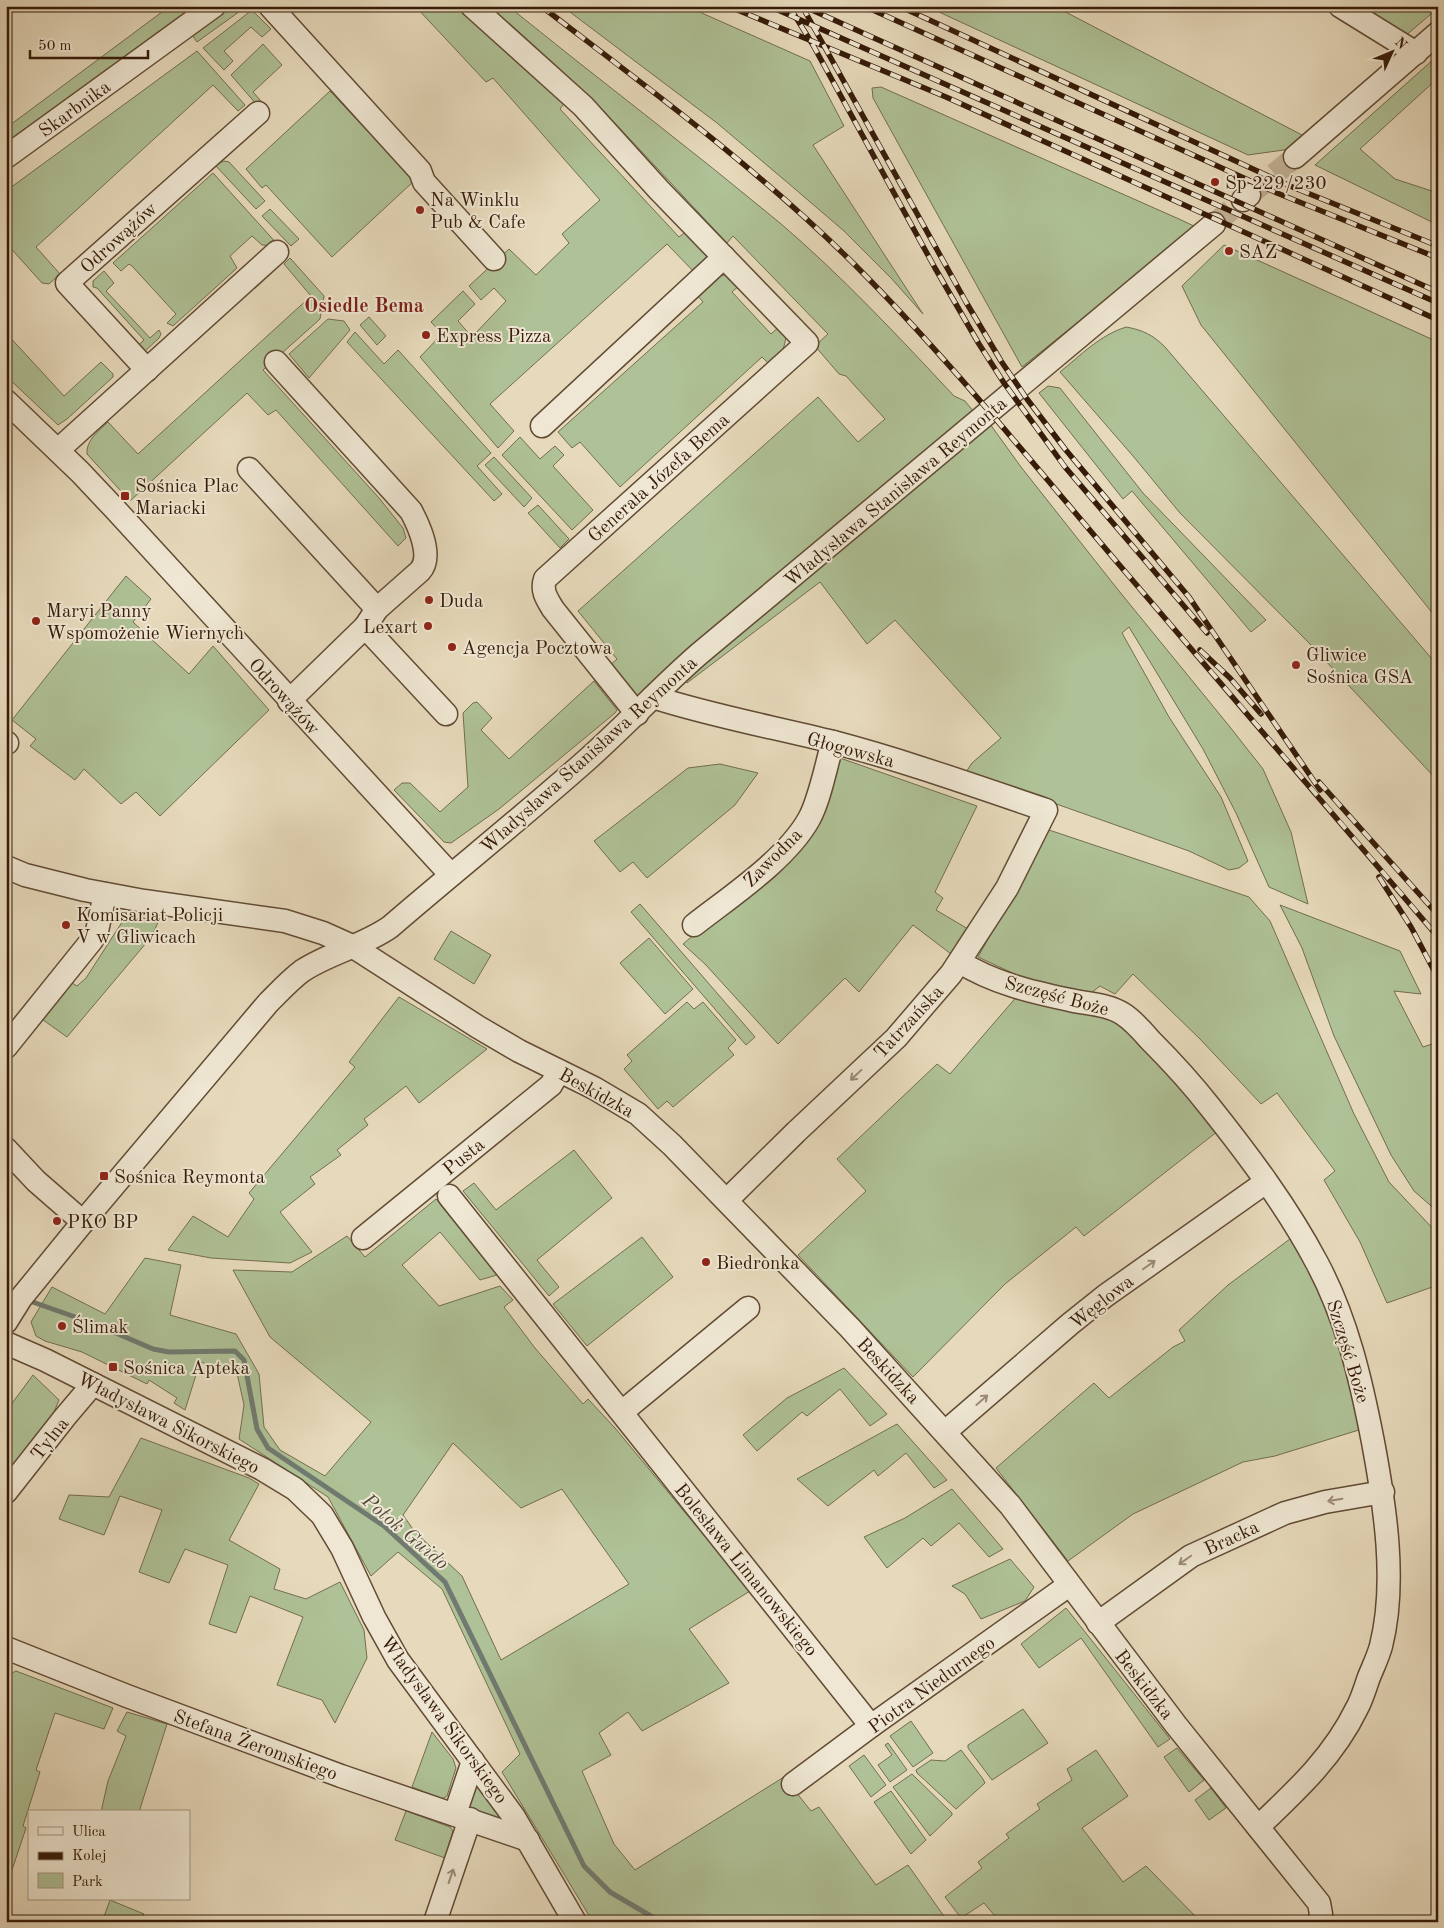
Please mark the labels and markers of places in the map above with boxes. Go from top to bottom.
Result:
place label: Sp 229/230 [1225,175,1327,194]
marker: Sp 229/230 [1209,176,1221,188]
place label: Na Winklu Pub & Cafe [430,192,526,233]
marker: Na Winklu Pub & Cafe [414,204,426,216]
place label: SAZ [1239,244,1277,263]
marker: SAZ [1223,245,1235,257]
place label: Express Pizza [436,328,552,347]
marker: Express Pizza [420,329,432,341]
place label: Sośnica Plac Mariacki [135,478,239,519]
marker: Sośnica Plac Mariacki [119,490,131,502]
place label: Duda [439,593,484,612]
marker: Duda [423,594,435,606]
place label: Maryi Panny Wspomożenie Wiernych [46,603,244,644]
marker: Maryi Panny Wspomożenie Wiernych [30,615,42,627]
place label: Lexart [363,619,418,638]
marker: Lexart [422,620,434,632]
place label: Agencja Pocztowa [462,640,613,659]
marker: Agencja Pocztowa [446,641,458,653]
place label: Gliwice Sośnica GSA [1306,647,1414,688]
marker: Gliwice Sośnica GSA [1290,659,1302,671]
place label: Komisariat Policji V w Gliwicach [76,907,223,948]
marker: Komisariat Policji V w Gliwicach [60,919,72,931]
place label: Sośnica Reymonta [114,1169,266,1188]
marker: Sośnica Reymonta [98,1170,110,1182]
place label: PKO BP [67,1214,138,1233]
marker: PKO BP [51,1215,63,1227]
place label: Biedronka [716,1255,800,1274]
marker: Biedronka [700,1256,712,1268]
place label: Ślimak [72,1314,129,1338]
marker: Ślimak [56,1320,68,1332]
place label: Sośnica Apteka [123,1360,250,1379]
marker: Sośnica Apteka [107,1361,119,1373]

